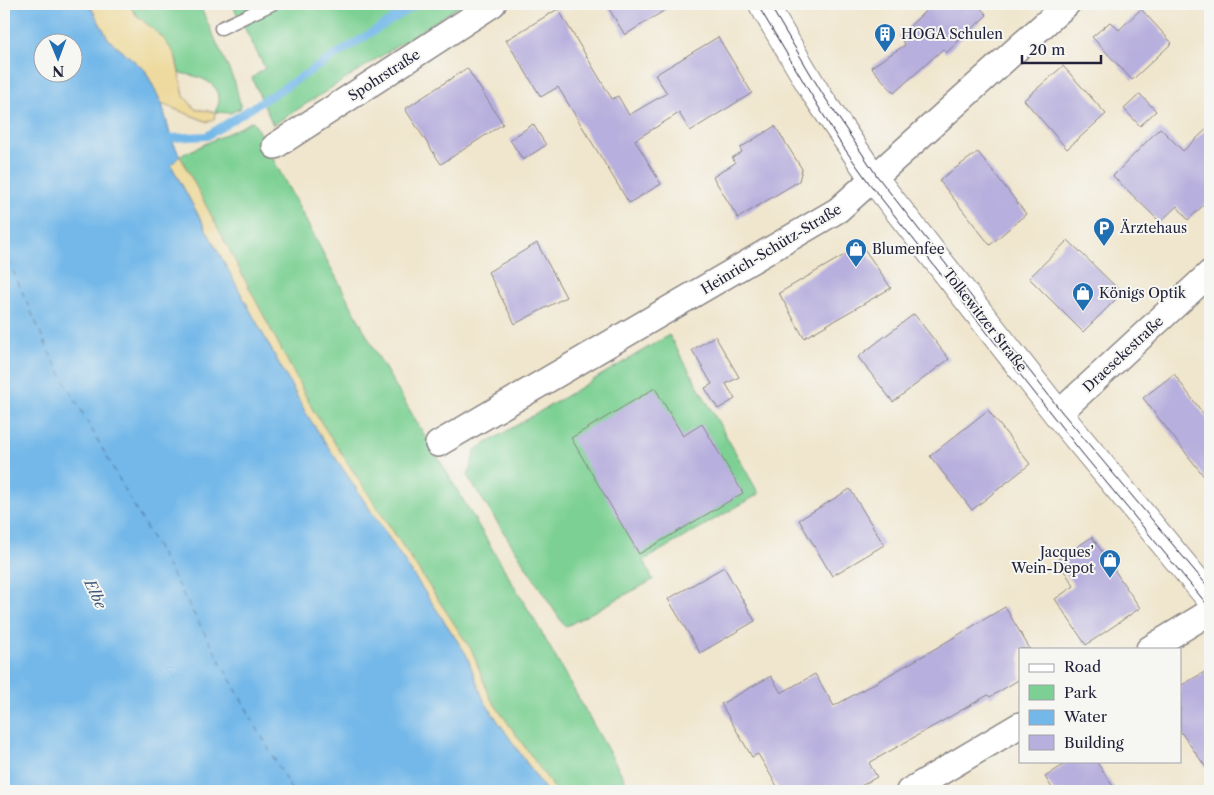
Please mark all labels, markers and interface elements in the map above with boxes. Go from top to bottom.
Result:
building icon: HOGA Schulen [873,22,897,53]
place label: HOGA Schulen [901,25,1003,43]
north arrow [32,32,82,82]
scale bar [1022,32,1100,64]
text: 20 m [1029,40,1065,59]
street label: Spohrstraße [345,45,423,105]
text: N [52,62,64,80]
street label: Heinrich-Schütz-Straße [697,200,845,298]
parking icon: Ärztehaus [1092,216,1116,247]
place label: Ärztehaus [1119,219,1187,237]
shop icon: Blumenfee [844,237,868,268]
place label: Blumenfee [872,240,945,258]
street label: Tolkewitzer Straße [939,265,1031,375]
shop icon: Königs Optik [1071,281,1095,312]
place label: Königs Optik [1099,284,1187,302]
street label: Draesekestraße [1079,312,1167,396]
place label: Jacques’ Wein-Depot [1010,543,1094,577]
shop icon: Jacques’ Wein-Depot [1098,548,1122,579]
water label: Elbe [80,575,111,612]
legend [1019,648,1182,762]
text: Road [1064,657,1101,676]
text: Park [1064,683,1098,702]
text: Water [1063,707,1108,726]
text: Building [1064,733,1124,752]

